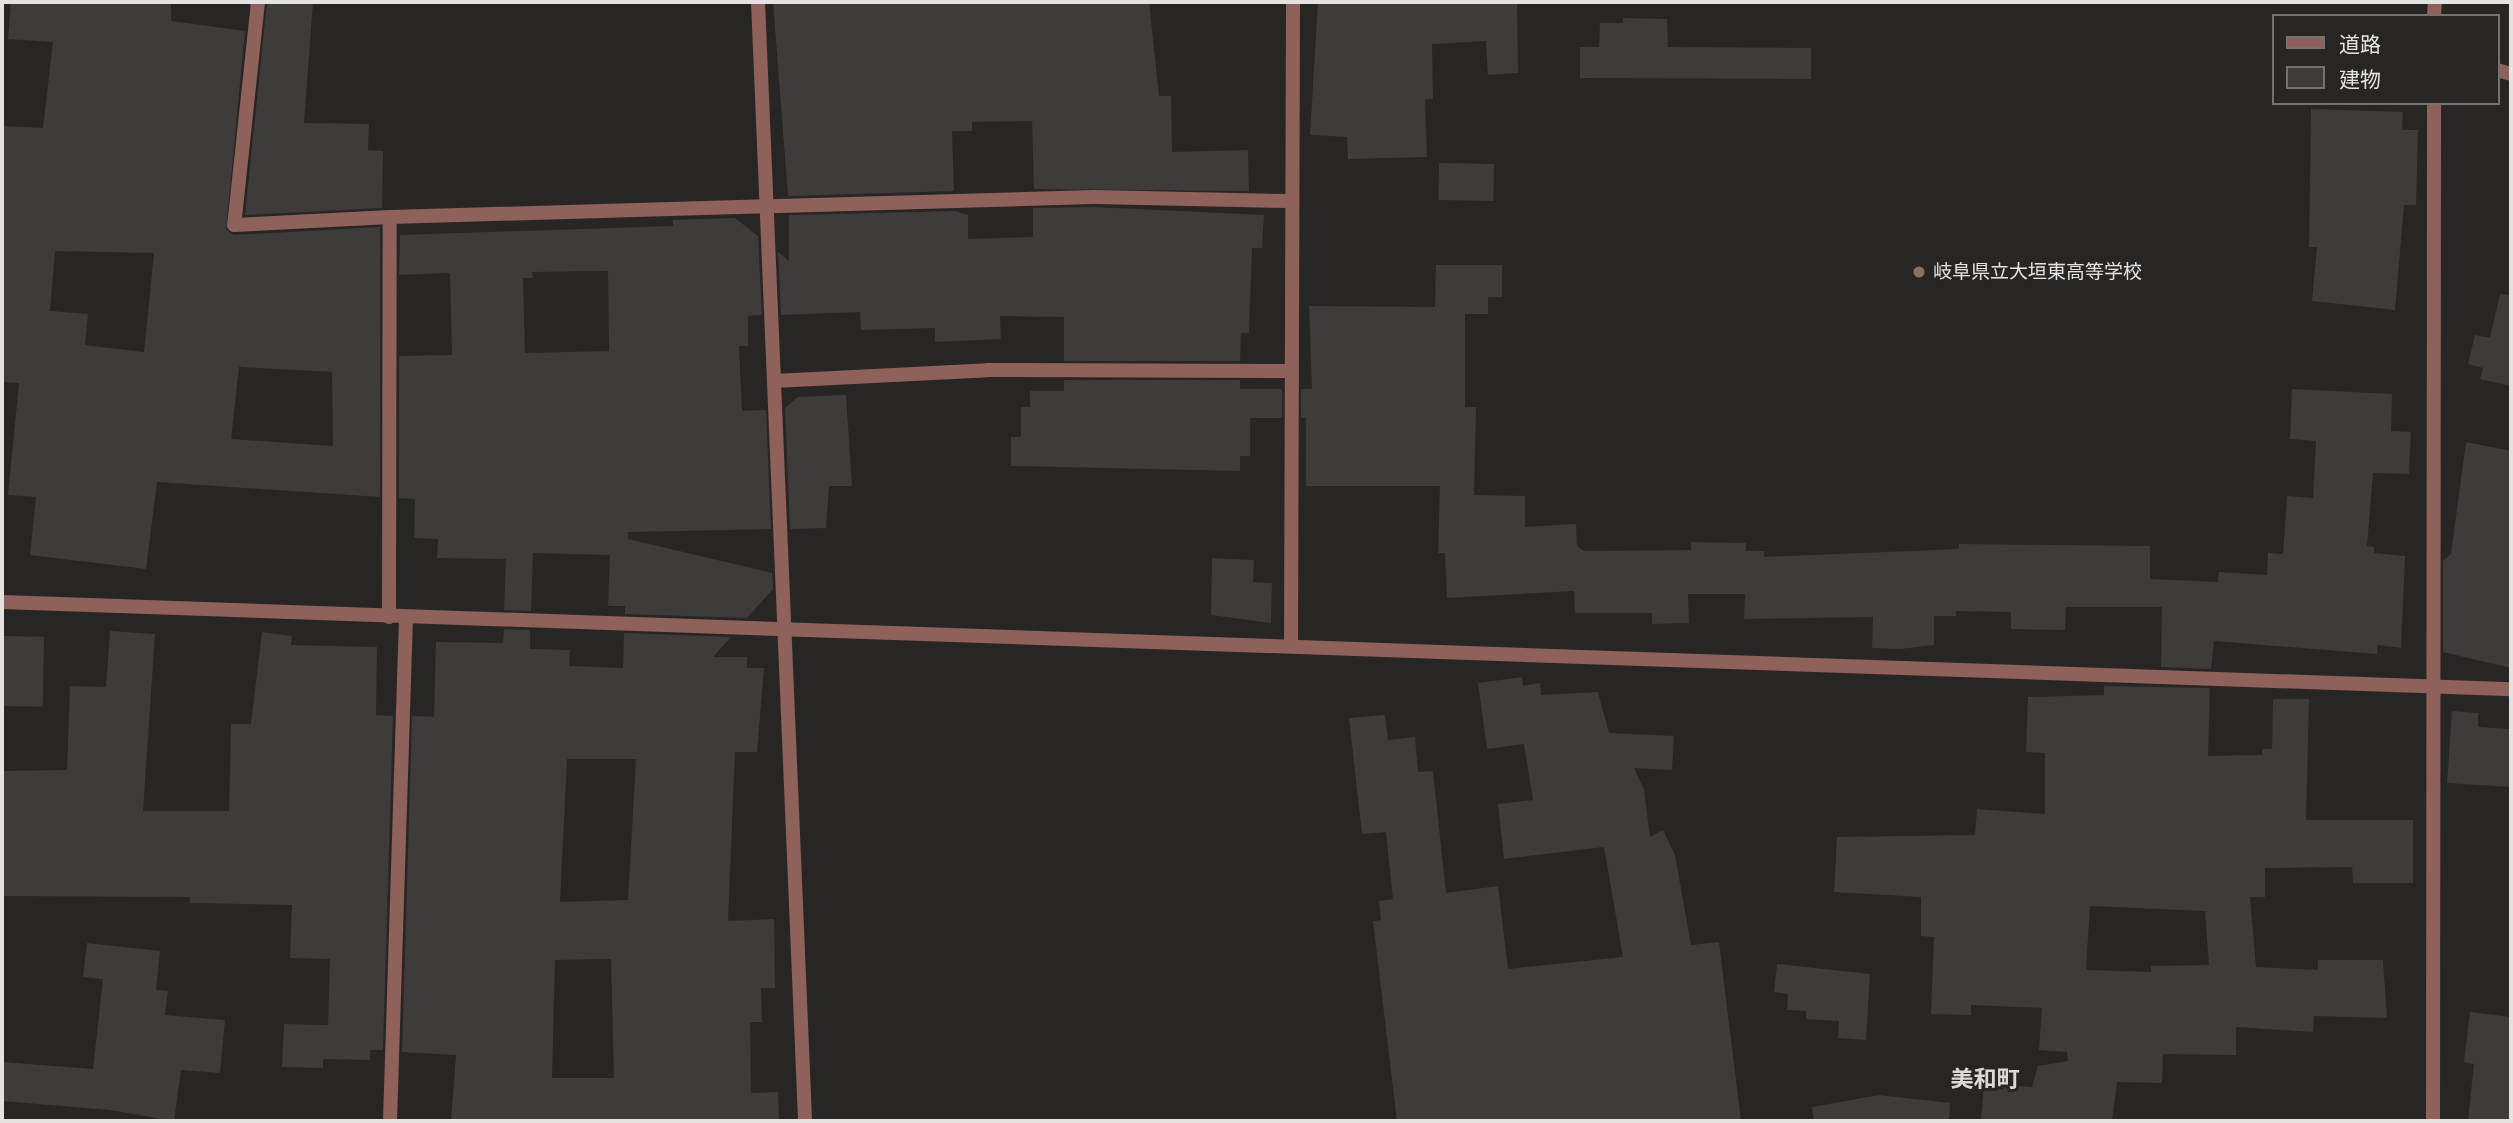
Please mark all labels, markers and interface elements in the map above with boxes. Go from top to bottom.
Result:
legend [2272,14,2499,105]
text: 道路 [2339,30,2381,58]
text: 建物 [2339,65,2381,93]
place label: 岐阜県立大垣東高等学校 [1933,261,2142,283]
marker: 岐阜県立大垣東高等学校 [1911,264,1927,280]
district label: 美和町 [1951,1064,2019,1092]

